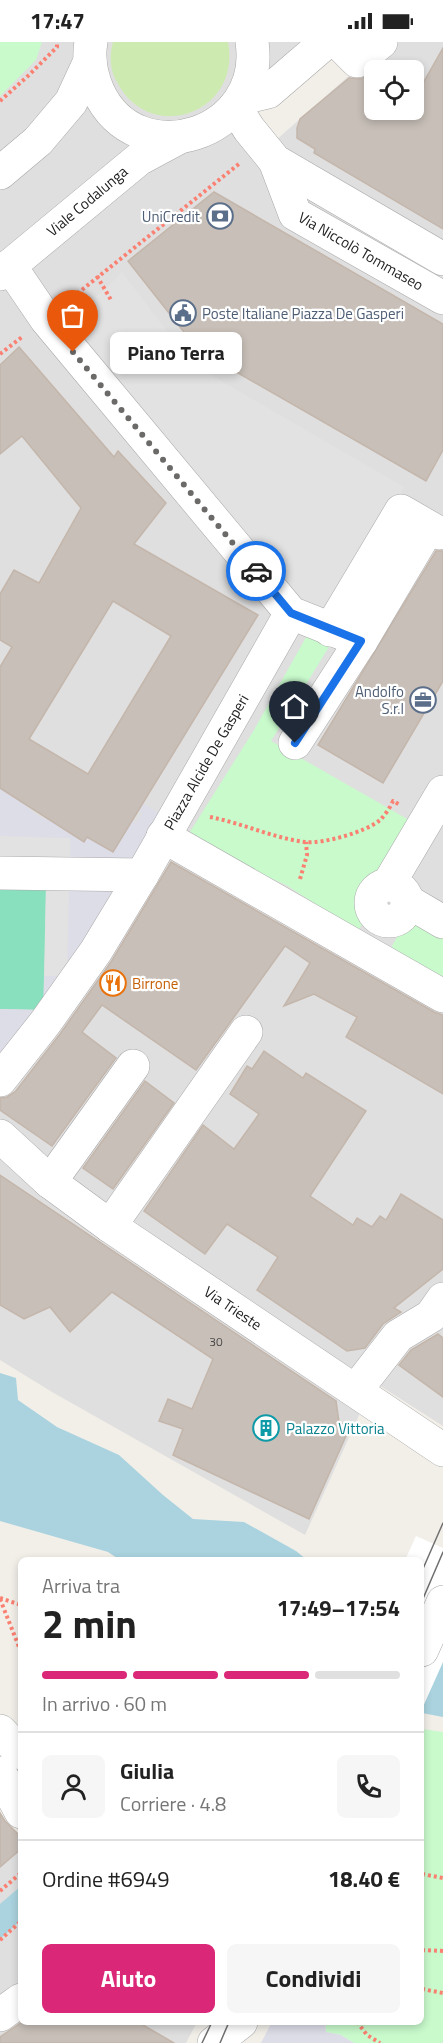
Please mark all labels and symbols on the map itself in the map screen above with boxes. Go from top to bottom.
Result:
street label: Viale Codalunga [41,160,133,242]
bank icon: UniCredit [205,201,235,231]
place label: UniCredit [142,205,201,228]
street label: Via Niccolò Tommaseo [294,206,428,296]
pin [47,290,98,352]
public building icon: Poste Italiane Piazza De Gasperi [168,298,198,328]
place label: Poste Italiane Piazza De Gasperi [202,302,404,325]
callout: Piano Terra [109,331,241,373]
courier [226,541,286,601]
place label: Andolfo S.r.l [355,680,404,720]
pin [269,681,320,743]
office icon: Andolfo S.r.l [408,685,438,715]
street label: Piazza Alcide De Gasperi [158,690,254,834]
restaurant icon: Birrone [98,968,128,998]
place label: Birrone [132,972,178,995]
street label: Via Trieste [200,1280,266,1336]
house number: 30 [209,1332,223,1351]
building icon: Palazzo Vittoria [251,1413,281,1443]
place label: Palazzo Vittoria [286,1417,385,1440]

